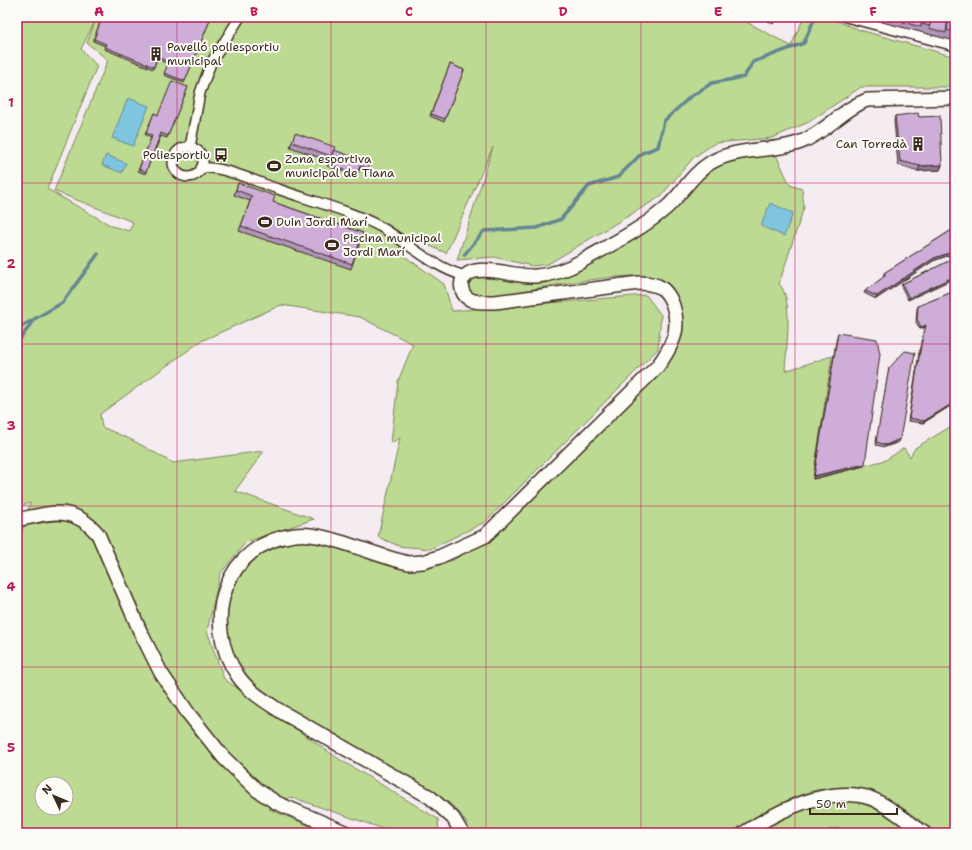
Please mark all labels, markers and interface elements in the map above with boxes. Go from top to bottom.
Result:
text: A [94,3,104,20]
text: B [250,3,258,20]
text: C [405,3,413,20]
text: D [558,3,568,20]
text: E [714,3,723,20]
text: F [869,3,877,20]
place label: Pavelló poliesportiu municipal [167,39,279,69]
building icon: Pavelló poliesportiu municipal [148,46,164,62]
text: 1 [8,94,14,111]
place label: Can Torredà [836,136,908,152]
building icon: Can Torredà [910,136,926,152]
place label: Poliesportiu [143,147,210,163]
bus stop icon: Poliesportiu [213,147,229,163]
place label: Zona esportiva municipal de Tiana [285,151,395,181]
sports icon: Zona esportiva municipal de Tiana [266,158,282,174]
sports icon: Duin Jordi Marí [257,214,273,230]
place label: Duin Jordi Marí [276,214,368,230]
place label: Piscina municipal Jordi Marí [343,230,441,260]
sports icon: Piscina municipal Jordi Marí [324,237,340,253]
text: 2 [6,255,16,272]
text: 3 [6,417,16,434]
text: 4 [6,578,16,595]
text: 5 [7,739,15,756]
north arrow [34,776,74,816]
text: N [39,781,56,798]
scale bar [810,790,897,816]
text: 50 m [816,796,846,812]

